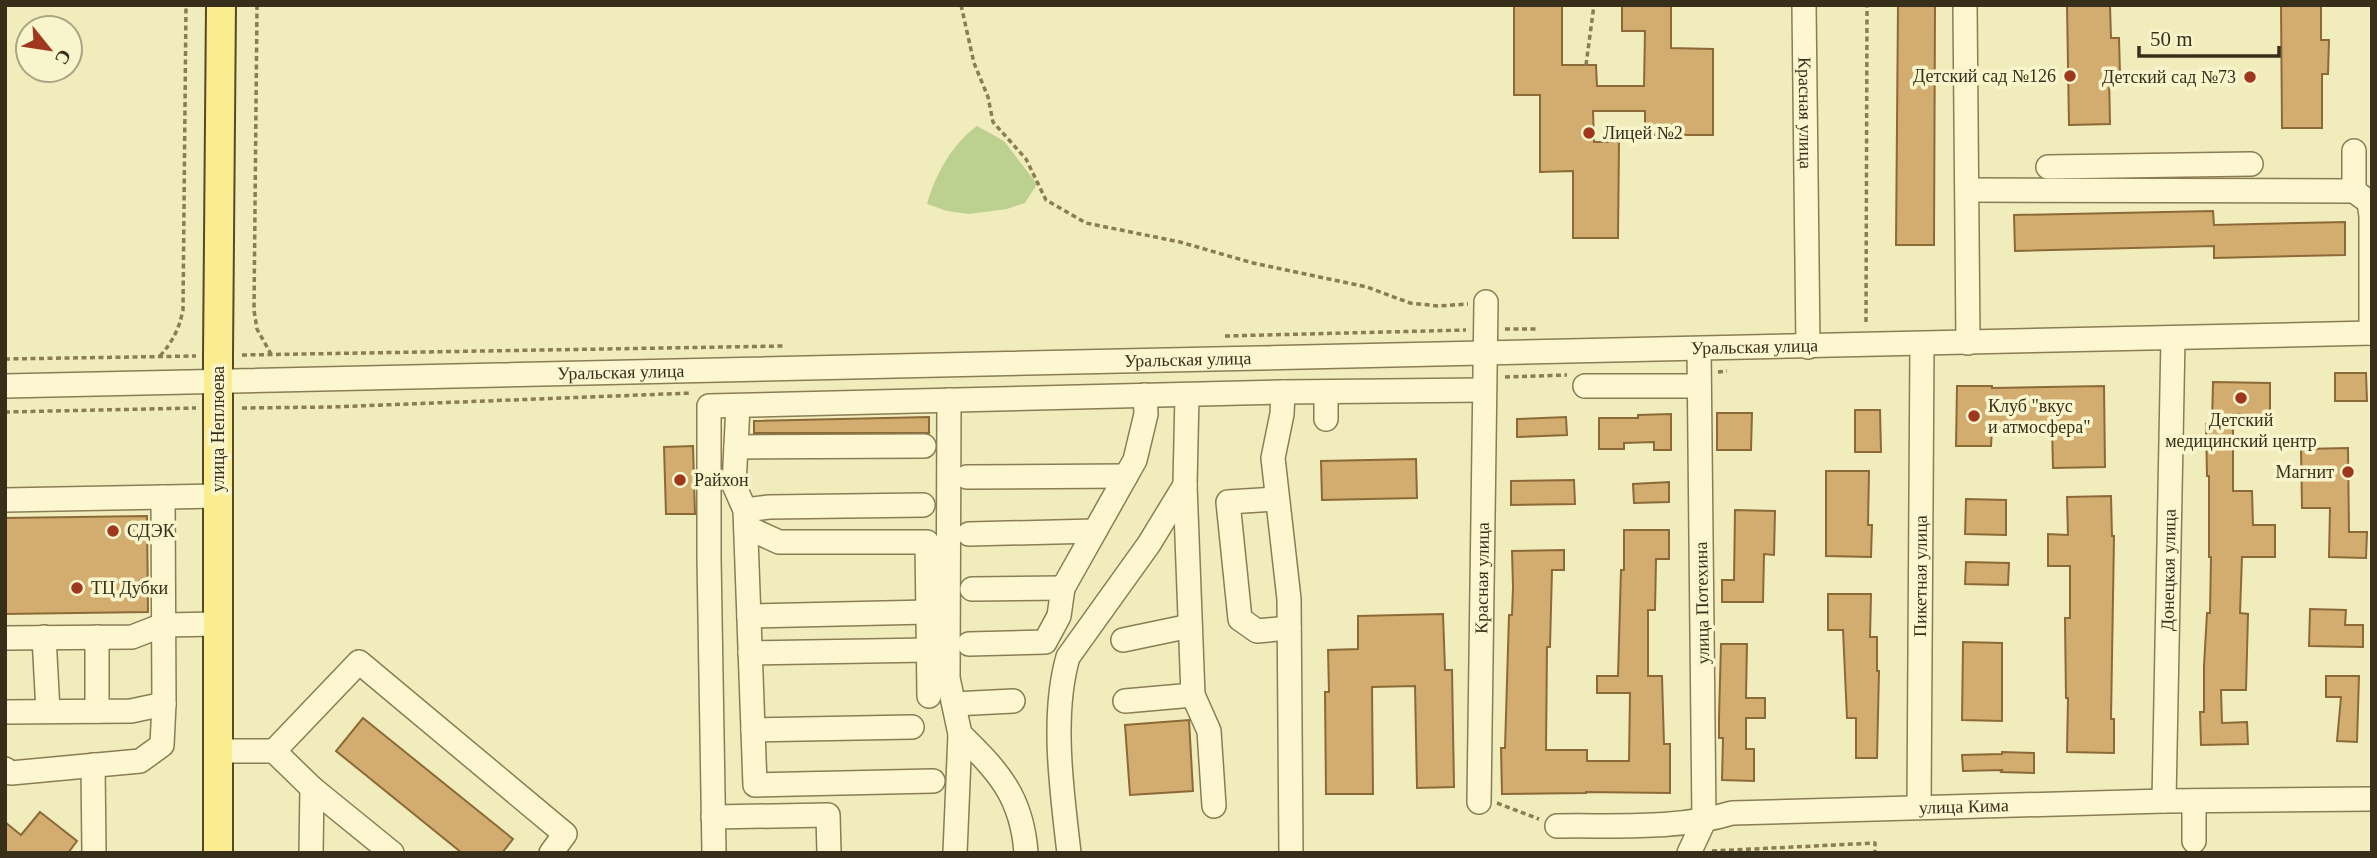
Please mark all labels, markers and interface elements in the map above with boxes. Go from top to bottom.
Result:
north arrow [14,14,84,84]
scale bar [2139,14,2279,58]
text: 50 m [2150,27,2193,51]
text: С [51,46,76,68]
street label: Красная улица [1795,57,1816,169]
place label: Детский сад №126 [1913,66,2056,86]
place label: Детский сад №73 [2102,67,2236,87]
marker: Детский сад №126 [2062,68,2078,84]
marker: Детский сад №73 [2242,69,2258,85]
place label: Лицей №2 [1603,123,1683,143]
marker: Лицей №2 [1581,125,1597,141]
street label: Уральская улица [1691,335,1818,358]
street label: Уральская улица [1124,348,1252,371]
street label: Уральская улица [557,361,685,384]
street label: улица Неплюева [208,366,228,492]
marker: Детский медицинский центр [2233,390,2249,406]
place label: Клуб "вкус и атмосфера" [1988,396,2091,437]
marker: Клуб "вкус и атмосфера" [1966,408,1982,424]
place label: Детский медицинский центр [2165,410,2317,451]
place label: Магнит [2275,462,2334,482]
marker: Магнит [2340,464,2356,480]
place label: Райхон [694,470,749,490]
marker: Райхон [672,472,688,488]
street label: Донецкая улица [2157,509,2180,631]
street label: Пикетная улица [1910,515,1931,637]
place label: СДЭК [127,521,176,541]
street label: Красная улица [1471,522,1493,634]
marker: СДЭК [105,523,121,539]
street label: улица Потехина [1691,542,1713,664]
place label: ТЦ Дубки [91,578,168,598]
marker: ТЦ Дубки [69,580,85,596]
street label: улица Кима [1919,795,2009,818]

